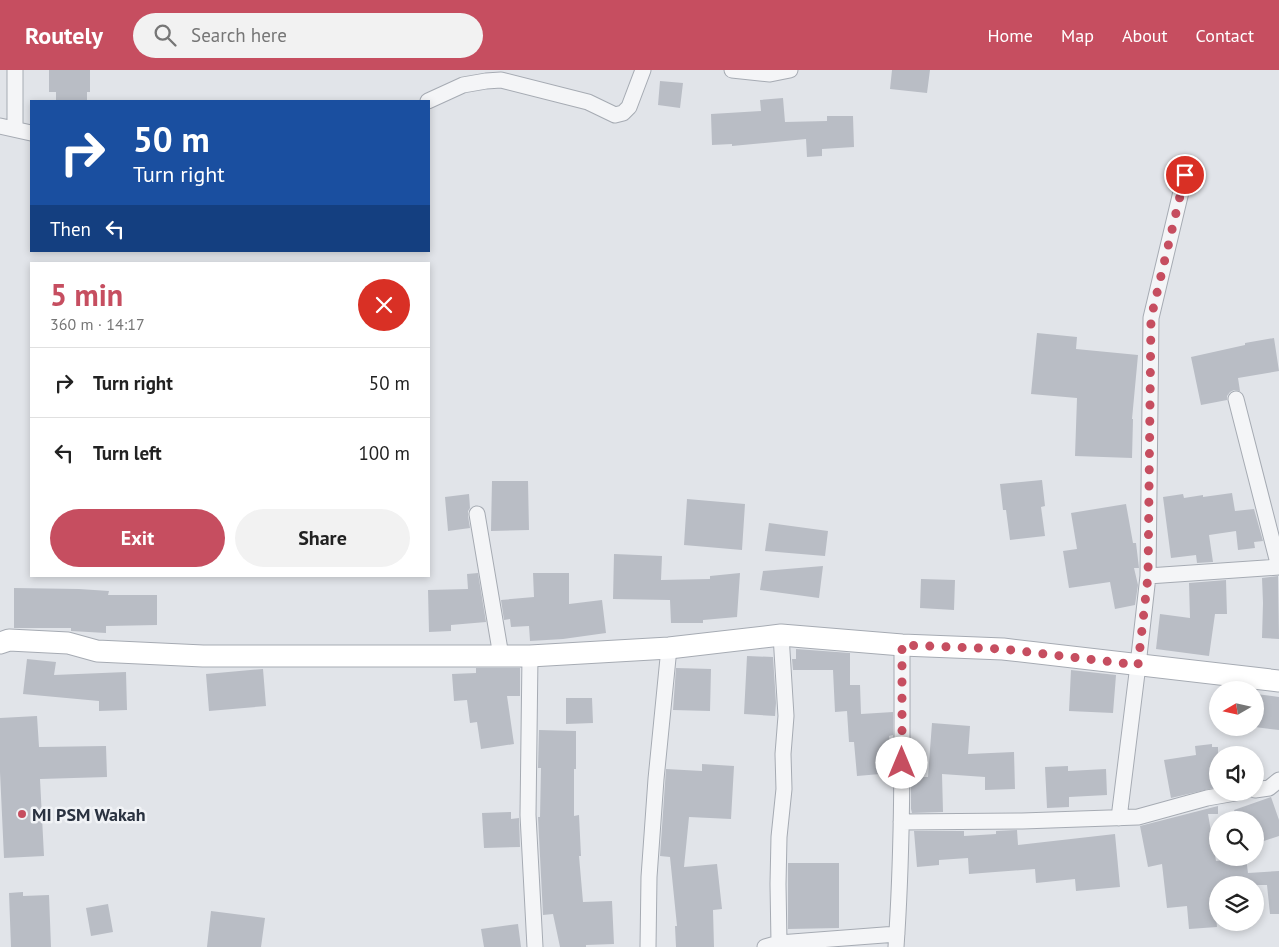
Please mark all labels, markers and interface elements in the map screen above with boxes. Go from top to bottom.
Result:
search box [133,13,483,58]
text: Routely [25,20,103,51]
icon: search [151,21,179,49]
text: Search here [191,23,287,47]
text: Home [987,24,1033,47]
text: Map [1061,24,1094,47]
text: About [1122,24,1168,47]
text: Contact [1196,24,1254,47]
text: 50 m [133,116,210,162]
icon: right [50,120,115,185]
pin [1164,154,1206,196]
text: Turn right [133,160,225,188]
icon: arrive [1171,161,1199,189]
icon: left [101,215,129,243]
text: Then [50,217,91,241]
text: 5 min [50,275,123,314]
button: close [358,279,410,331]
text: 360 m · 14:17 [50,314,145,334]
icon: right [50,369,78,397]
text: Turn right [93,371,173,395]
text: 50 m [369,371,410,395]
icon: left [50,439,78,467]
text: Turn left [93,441,162,465]
text: 100 m [358,441,410,465]
button: Exit [50,509,225,567]
button: Share [235,509,410,567]
north arrow [1209,681,1264,736]
map controls [1209,681,1264,931]
position arrow [875,736,927,788]
button: sound [1209,746,1264,801]
place label: MI PSM Wakah [32,803,146,826]
marker: MI PSM Wakah [16,808,28,820]
button: search [1209,811,1264,866]
button: layers [1209,876,1264,931]

